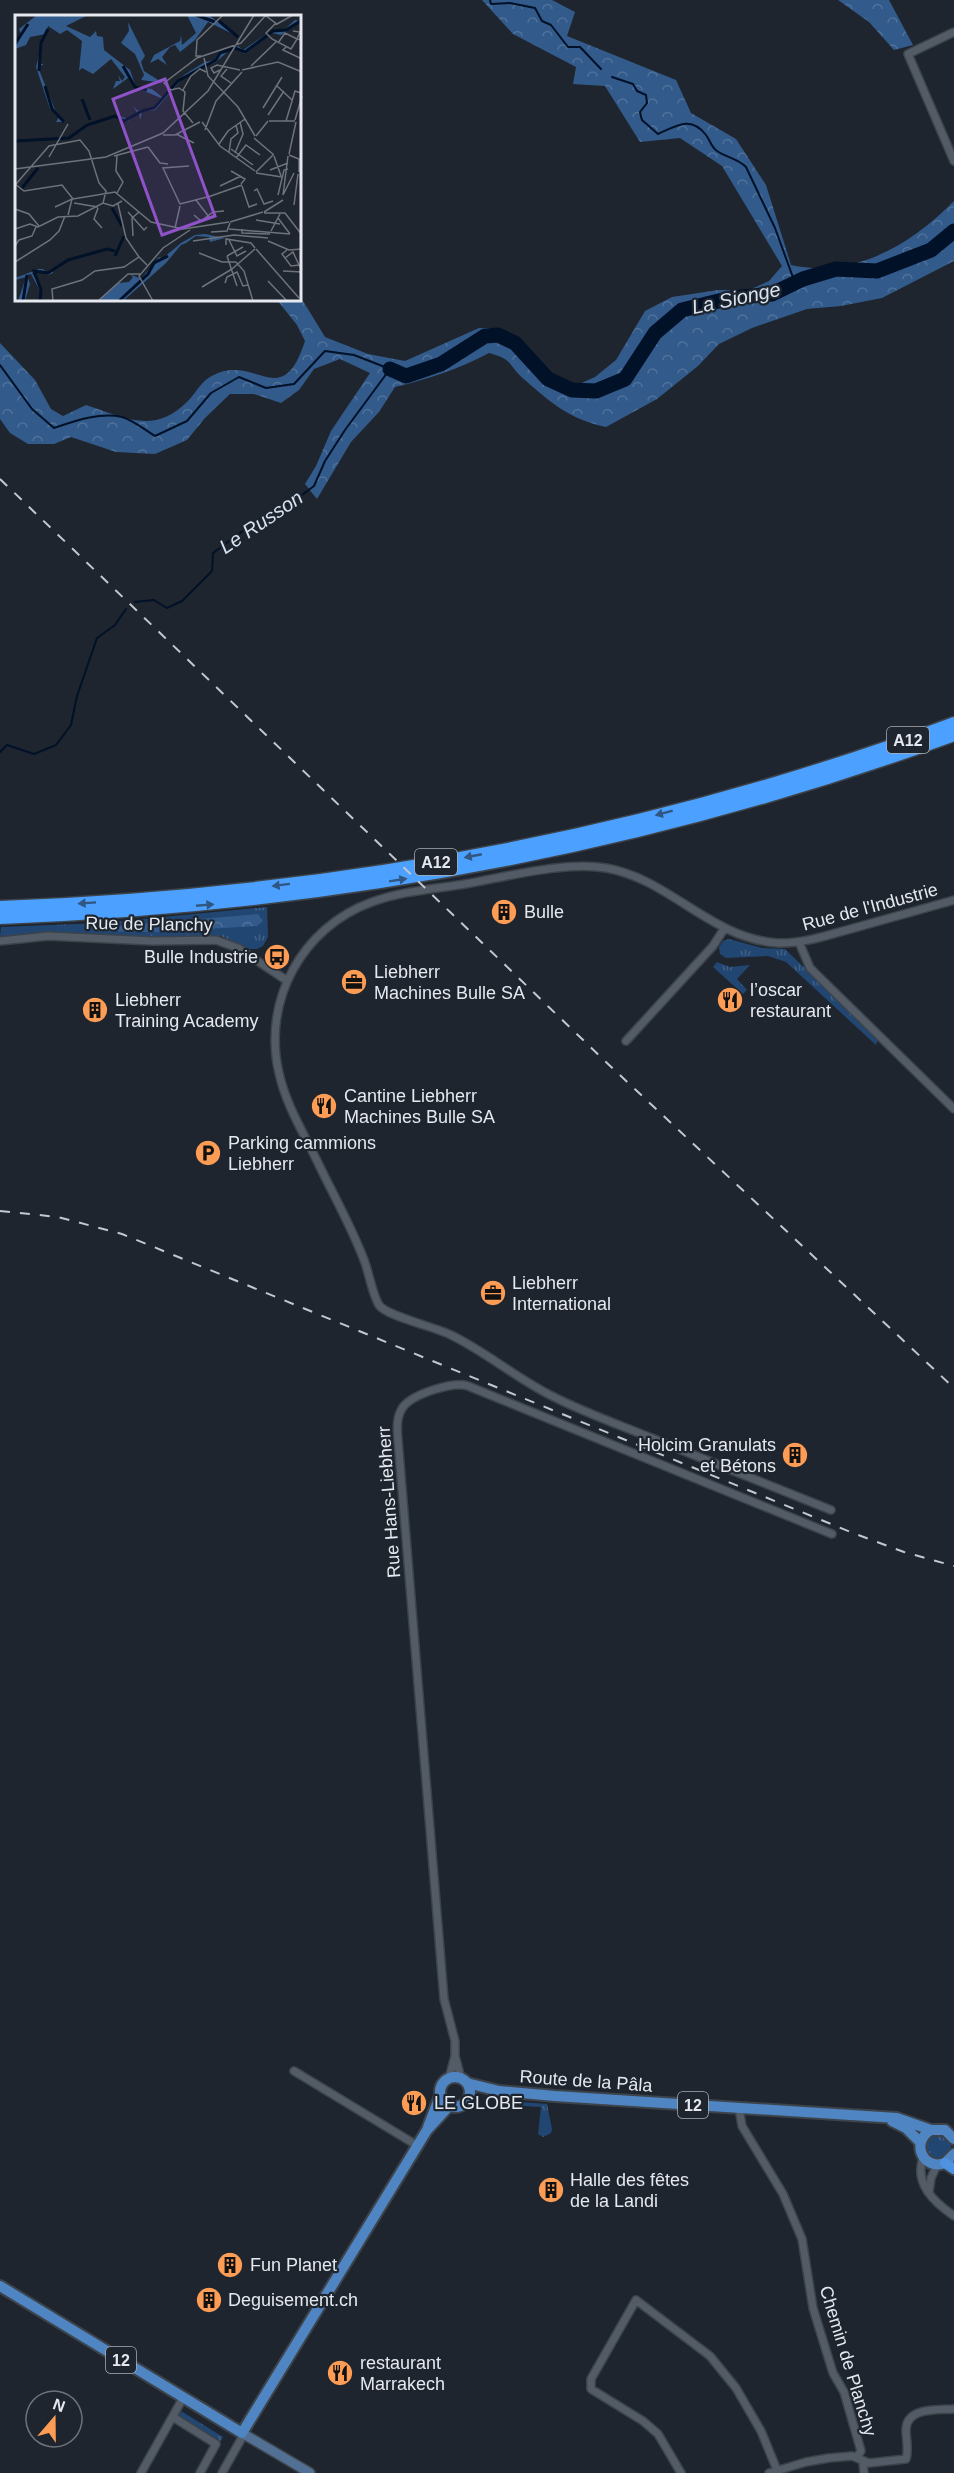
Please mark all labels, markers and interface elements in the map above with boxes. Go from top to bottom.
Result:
inset map [15,15,302,302]
water label: La Sionge [690,278,782,318]
water label: Le Russon [215,486,307,558]
road number: A12 [887,727,929,753]
one-way arrow [655,809,673,819]
road number: A12 [415,849,457,875]
one-way arrow [464,852,483,861]
one-way arrow [389,876,408,885]
street label: Rue de l'Industrie [800,879,940,935]
one-way arrow [271,881,290,890]
building icon: Bulle [489,897,519,927]
one-way arrow [77,898,96,908]
one-way arrow [196,900,215,910]
place label: Bulle [524,902,564,922]
street label: Rue de Planchy [85,913,213,935]
bus stop icon: Bulle Industrie [262,942,292,972]
place label: Bulle Industrie [144,947,258,967]
place label: Liebherr Machines Bulle SA [374,962,525,1003]
office icon: Liebherr Machines Bulle SA [339,967,369,997]
place label: l’oscar restaurant [750,980,831,1021]
restaurant icon: l’oscar restaurant [715,985,745,1015]
place label: Liebherr Training Academy [115,990,258,1031]
building icon: Liebherr Training Academy [80,995,110,1025]
place label: Cantine Liebherr Machines Bulle SA [344,1086,495,1127]
restaurant icon: Cantine Liebherr Machines Bulle SA [309,1091,339,1121]
place label: Parking cammions Liebherr [228,1133,376,1174]
parking icon: Parking cammions Liebherr [193,1138,223,1168]
place label: Liebherr International [512,1273,611,1314]
office icon: Liebherr International [478,1278,508,1308]
street label: Rue Hans-Liebherr [374,1425,404,1579]
place label: Holcim Granulats et Bétons [638,1435,776,1476]
building icon: Holcim Granulats et Bétons [780,1440,810,1470]
street label: Route de la Pâla [519,2066,654,2096]
restaurant icon: LE GLOBE [399,2088,429,2118]
road number: 12 [678,2092,708,2118]
place label: LE GLOBE [434,2093,523,2113]
place label: Halle des fêtes de la Landi [570,2170,689,2211]
building icon: Halle des fêtes de la Landi [536,2175,566,2205]
building icon: Fun Planet [215,2250,245,2280]
place label: Fun Planet [250,2255,337,2275]
street label: Chemin de Planchy [816,2283,880,2439]
building icon: Deguisement.ch [194,2285,224,2315]
place label: Deguisement.ch [228,2290,358,2310]
road number: 12 [106,2347,136,2373]
place label: restaurant Marrakech [360,2353,445,2394]
restaurant icon: restaurant Marrakech [325,2358,355,2388]
north arrow [24,2389,84,2449]
text: N [51,2395,67,2415]

